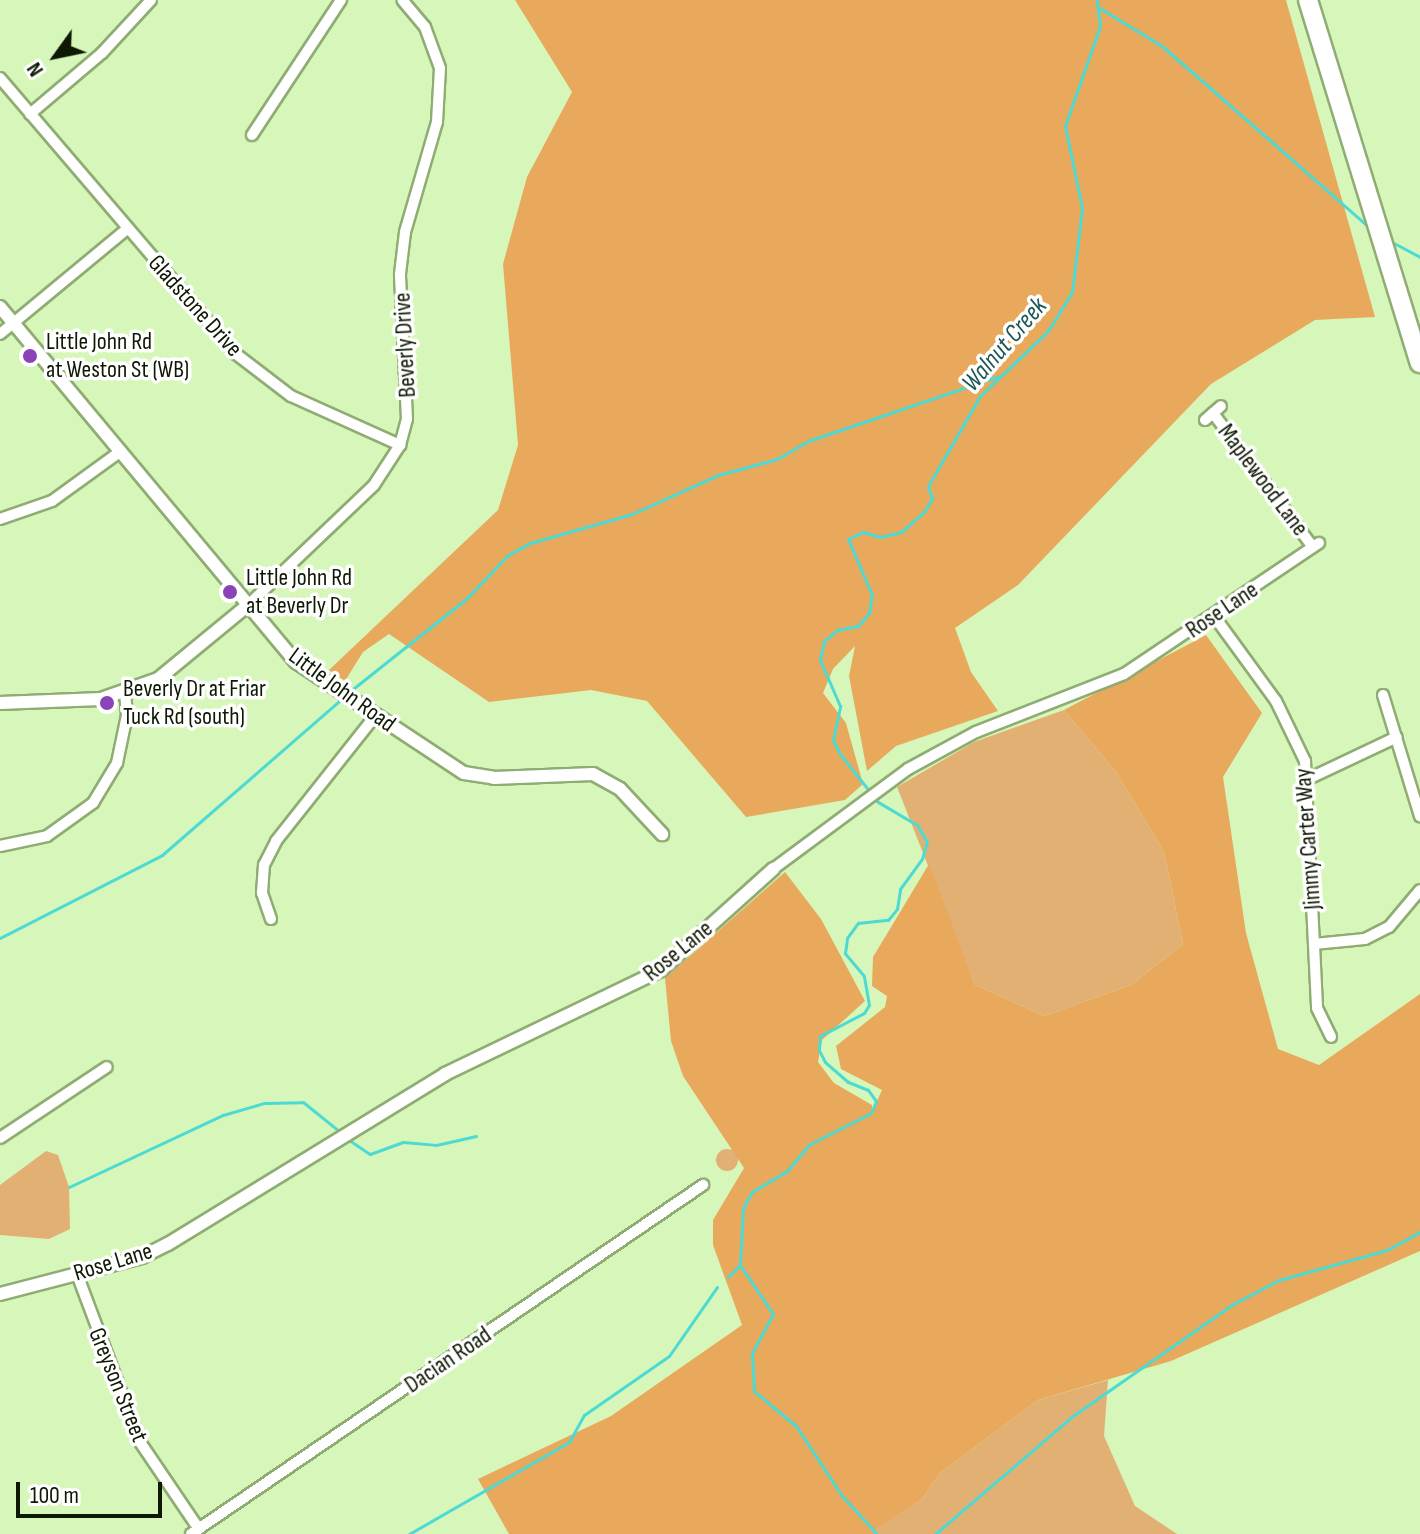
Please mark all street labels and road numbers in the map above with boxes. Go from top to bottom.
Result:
street label: Gladstone Drive [142,249,248,363]
street label: Beverly Drive [388,292,422,398]
street label: Maplewood Lane [1212,418,1314,542]
street label: Rose Lane [1180,575,1264,645]
street label: Little John Road [283,642,401,738]
street label: Jimmy Carter Way [1289,767,1327,911]
street label: Rose Lane [638,914,718,988]
street label: Rose Lane [70,1236,156,1288]
street label: Dacian Road [399,1321,497,1399]
street label: Greyson Street [82,1324,154,1446]

